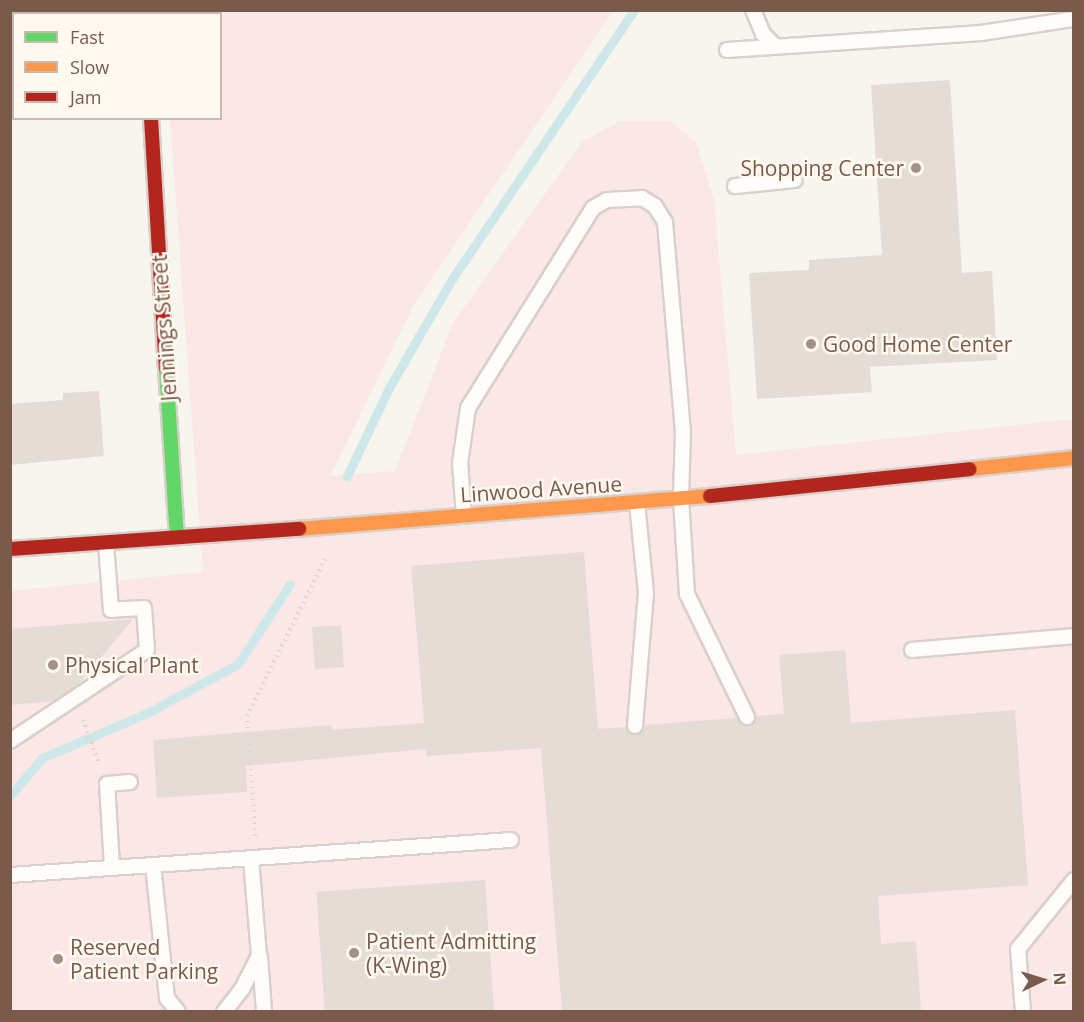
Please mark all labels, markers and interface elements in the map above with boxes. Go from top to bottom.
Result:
legend [12,12,222,120]
text: Fast [70,25,104,49]
text: Slow [70,55,109,79]
text: Jam [70,85,102,109]
place label: Shopping Center [740,155,904,181]
marker: Shopping Center [909,161,923,175]
street label: Jennings Street [146,254,182,402]
place label: Good Home Center [823,331,1012,357]
marker: Good Home Center [804,337,818,351]
street label: Linwood Avenue [459,471,623,507]
place label: Physical Plant [65,652,199,678]
marker: Physical Plant [46,658,60,672]
place label: Patient Admitting (K-Wing) [366,928,536,978]
place label: Reserved Patient Parking [70,934,218,984]
marker: Patient Admitting (K-Wing) [347,946,361,960]
north arrow [1012,950,1072,1010]
marker: Reserved Patient Parking [51,952,65,966]
text: N [1049,971,1071,986]

